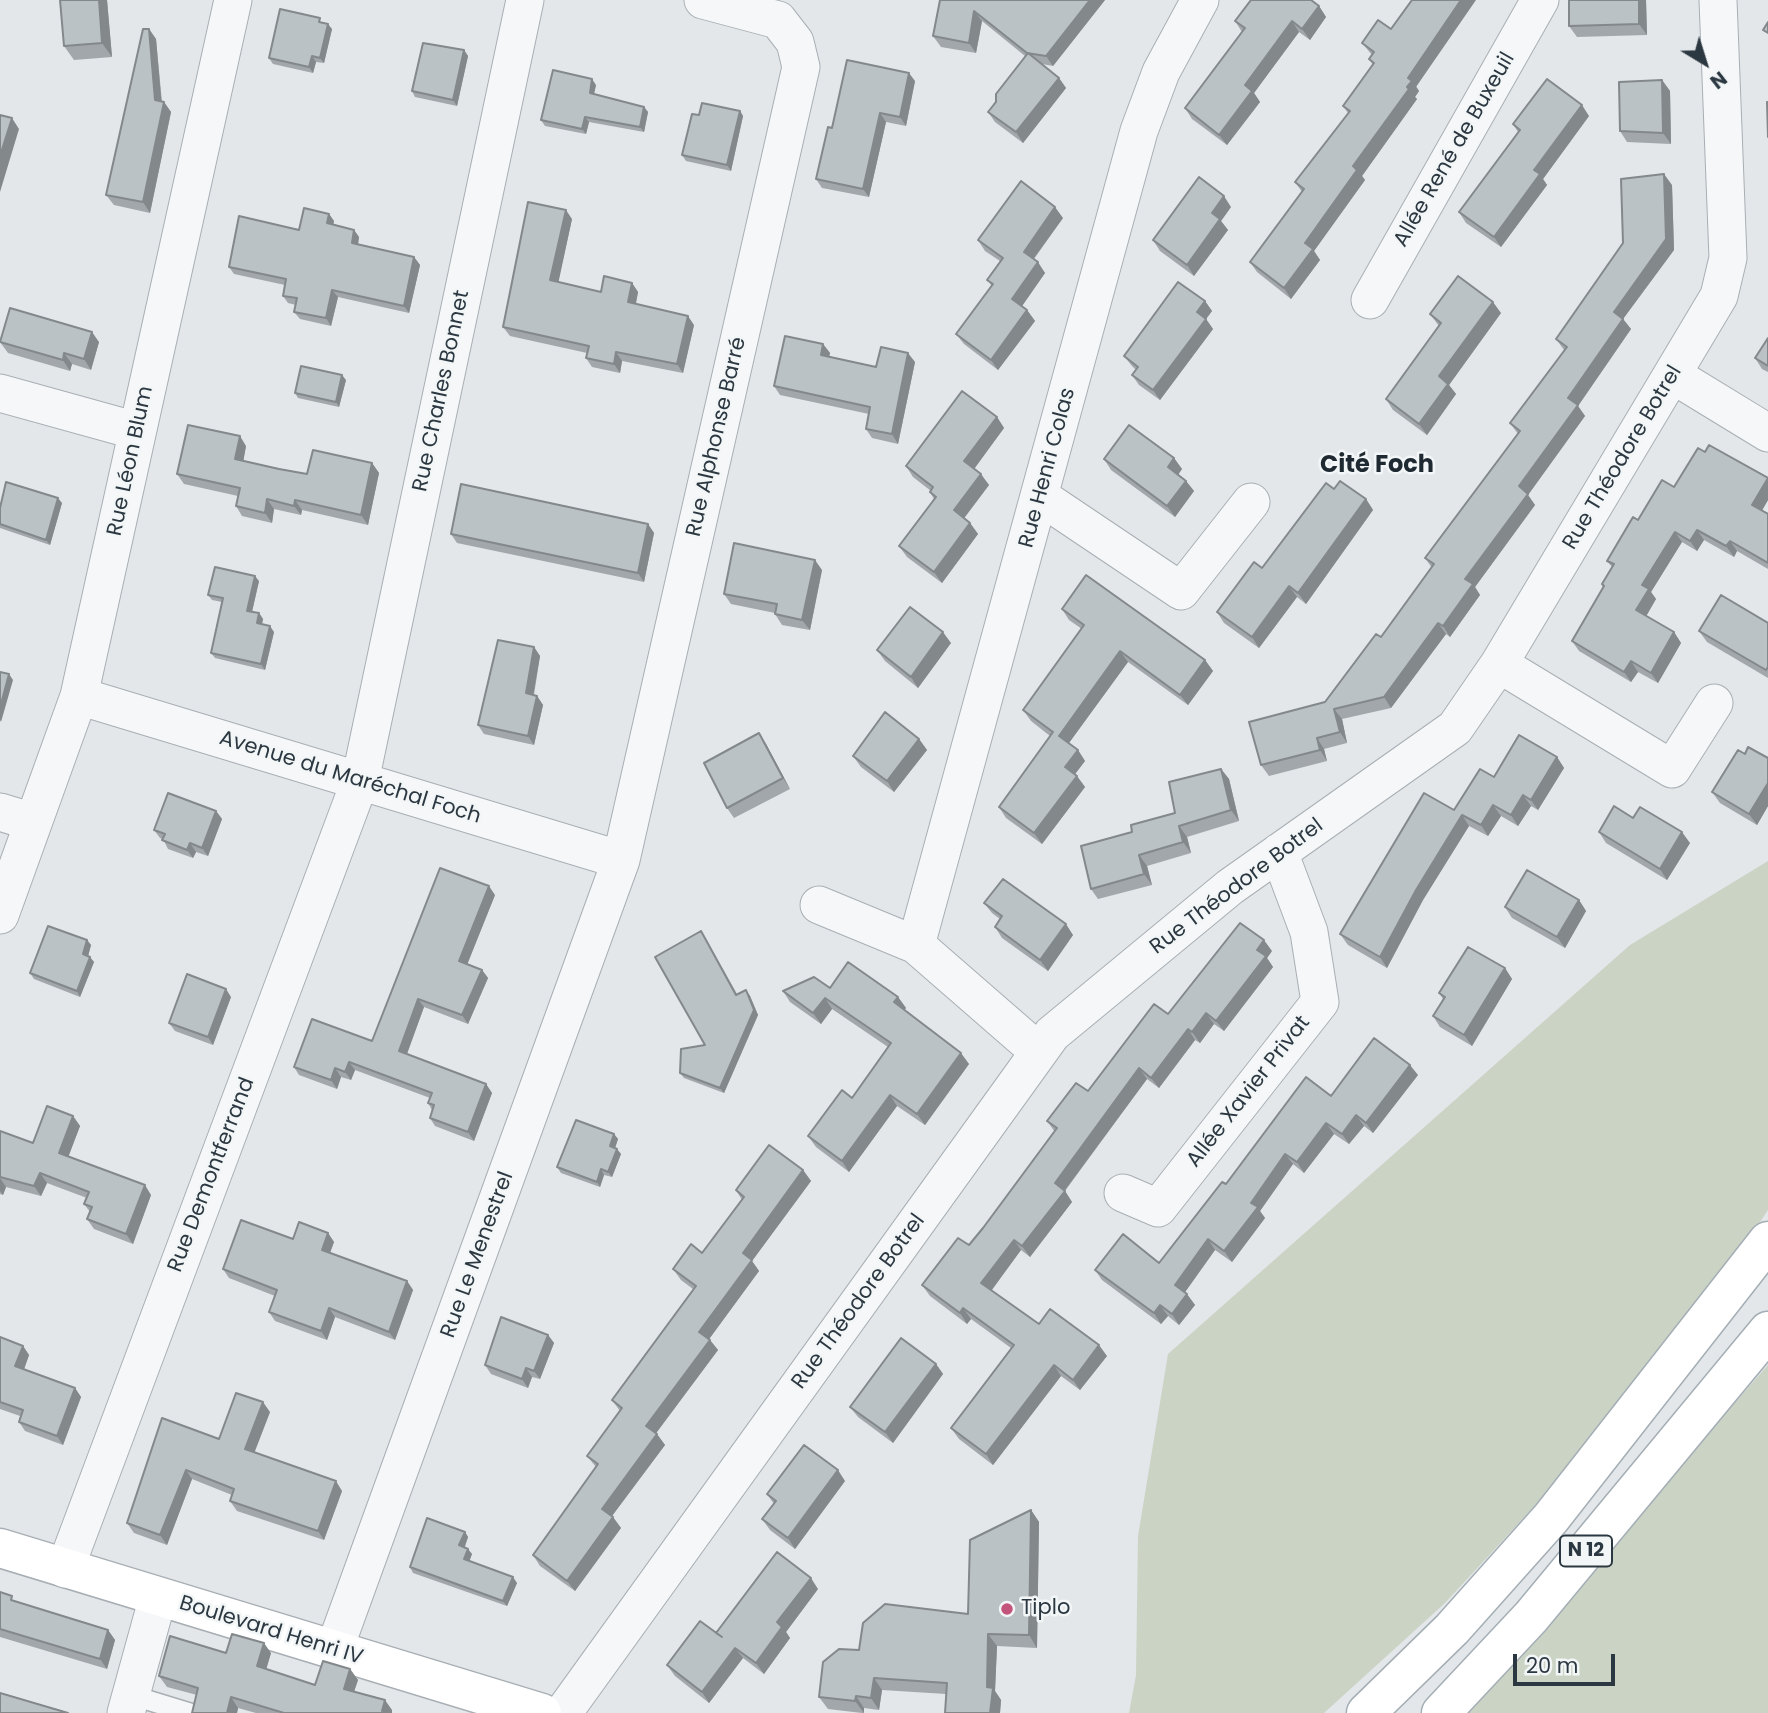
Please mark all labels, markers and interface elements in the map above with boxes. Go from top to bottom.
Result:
north arrow [1670,28,1740,98]
street label: Allée René de Buxeuil [1389,48,1521,252]
text: N [1704,65,1732,95]
street label: Rue Charles Bonnet [408,288,476,494]
street label: Rue Alphonse Barré [682,335,752,539]
street label: Rue Théodore Botrel [1558,361,1688,555]
street label: Rue Léon Blum [103,384,159,538]
street label: Rue Henri Colas [1015,385,1081,551]
district label: Cité Foch [1320,452,1434,480]
street label: Avenue du Maréchal Foch [216,726,484,830]
street label: Rue Théodore Botrel [1145,814,1329,960]
street label: Allée Xavier Privat [1182,1011,1316,1173]
street label: Rue Demontferrand [163,1074,261,1276]
street label: Rue Le Menestrel [436,1169,520,1341]
street label: Rue Théodore Botrel [787,1210,931,1394]
road number: N 12 [1560,1536,1612,1567]
street label: Boulevard Henri IV [176,1591,366,1671]
place label: Tiplo [1021,1596,1070,1622]
marker: Tiplo [999,1601,1015,1617]
scale bar [1516,1640,1618,1684]
text: 20 m [1526,1651,1579,1680]

